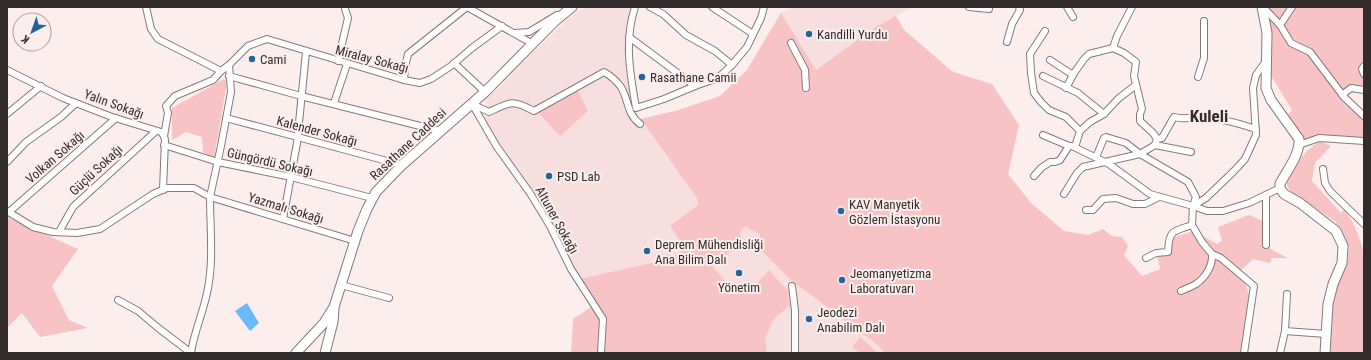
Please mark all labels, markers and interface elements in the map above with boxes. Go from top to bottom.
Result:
north arrow [12,12,52,52]
place label: Kandilli Yurdu [817,27,887,42]
marker: Kandilli Yurdu [804,29,814,39]
text: K [19,32,32,46]
street label: Miralay Sokağı [334,42,410,76]
place label: Cami [260,52,286,67]
marker: Cami [247,54,257,64]
place label: Rasathane Camii [650,70,736,85]
marker: Rasathane Camii [637,72,647,82]
street label: Yalın Sokağı [82,86,146,122]
street label: Rasathane Caddesi [367,105,449,183]
district label: Kuleli [1190,106,1228,126]
street label: Kalender Sokağı [275,113,359,149]
street label: Volkan Sokağı [23,127,87,187]
street label: Güçlü Sokağı [66,142,126,198]
street label: Güngördü Sokağı [226,145,314,179]
place label: PSD Lab [557,169,600,184]
marker: PSD Lab [544,171,554,181]
street label: Altuner Sokağı [532,184,582,256]
street label: Yazmalı Sokağı [246,189,326,227]
place label: KAV Manyetik Gözlem İstasyonu [849,197,940,227]
marker: KAV Manyetik Gözlem İstasyonu [836,206,846,216]
place label: Deprem Mühendisliği Ana Bilim Dalı [655,237,763,267]
marker: Deprem Mühendisliği Ana Bilim Dalı [642,246,652,256]
place label: Jeomanyetizma Laboratuvarı [850,266,931,296]
marker: Yönetim [734,268,744,278]
marker: Jeomanyetizma Laboratuvarı [837,275,847,285]
place label: Yönetim [718,280,760,295]
place label: Jeodezi Anabilim Dalı [817,305,885,335]
marker: Jeodezi Anabilim Dalı [804,314,814,324]

